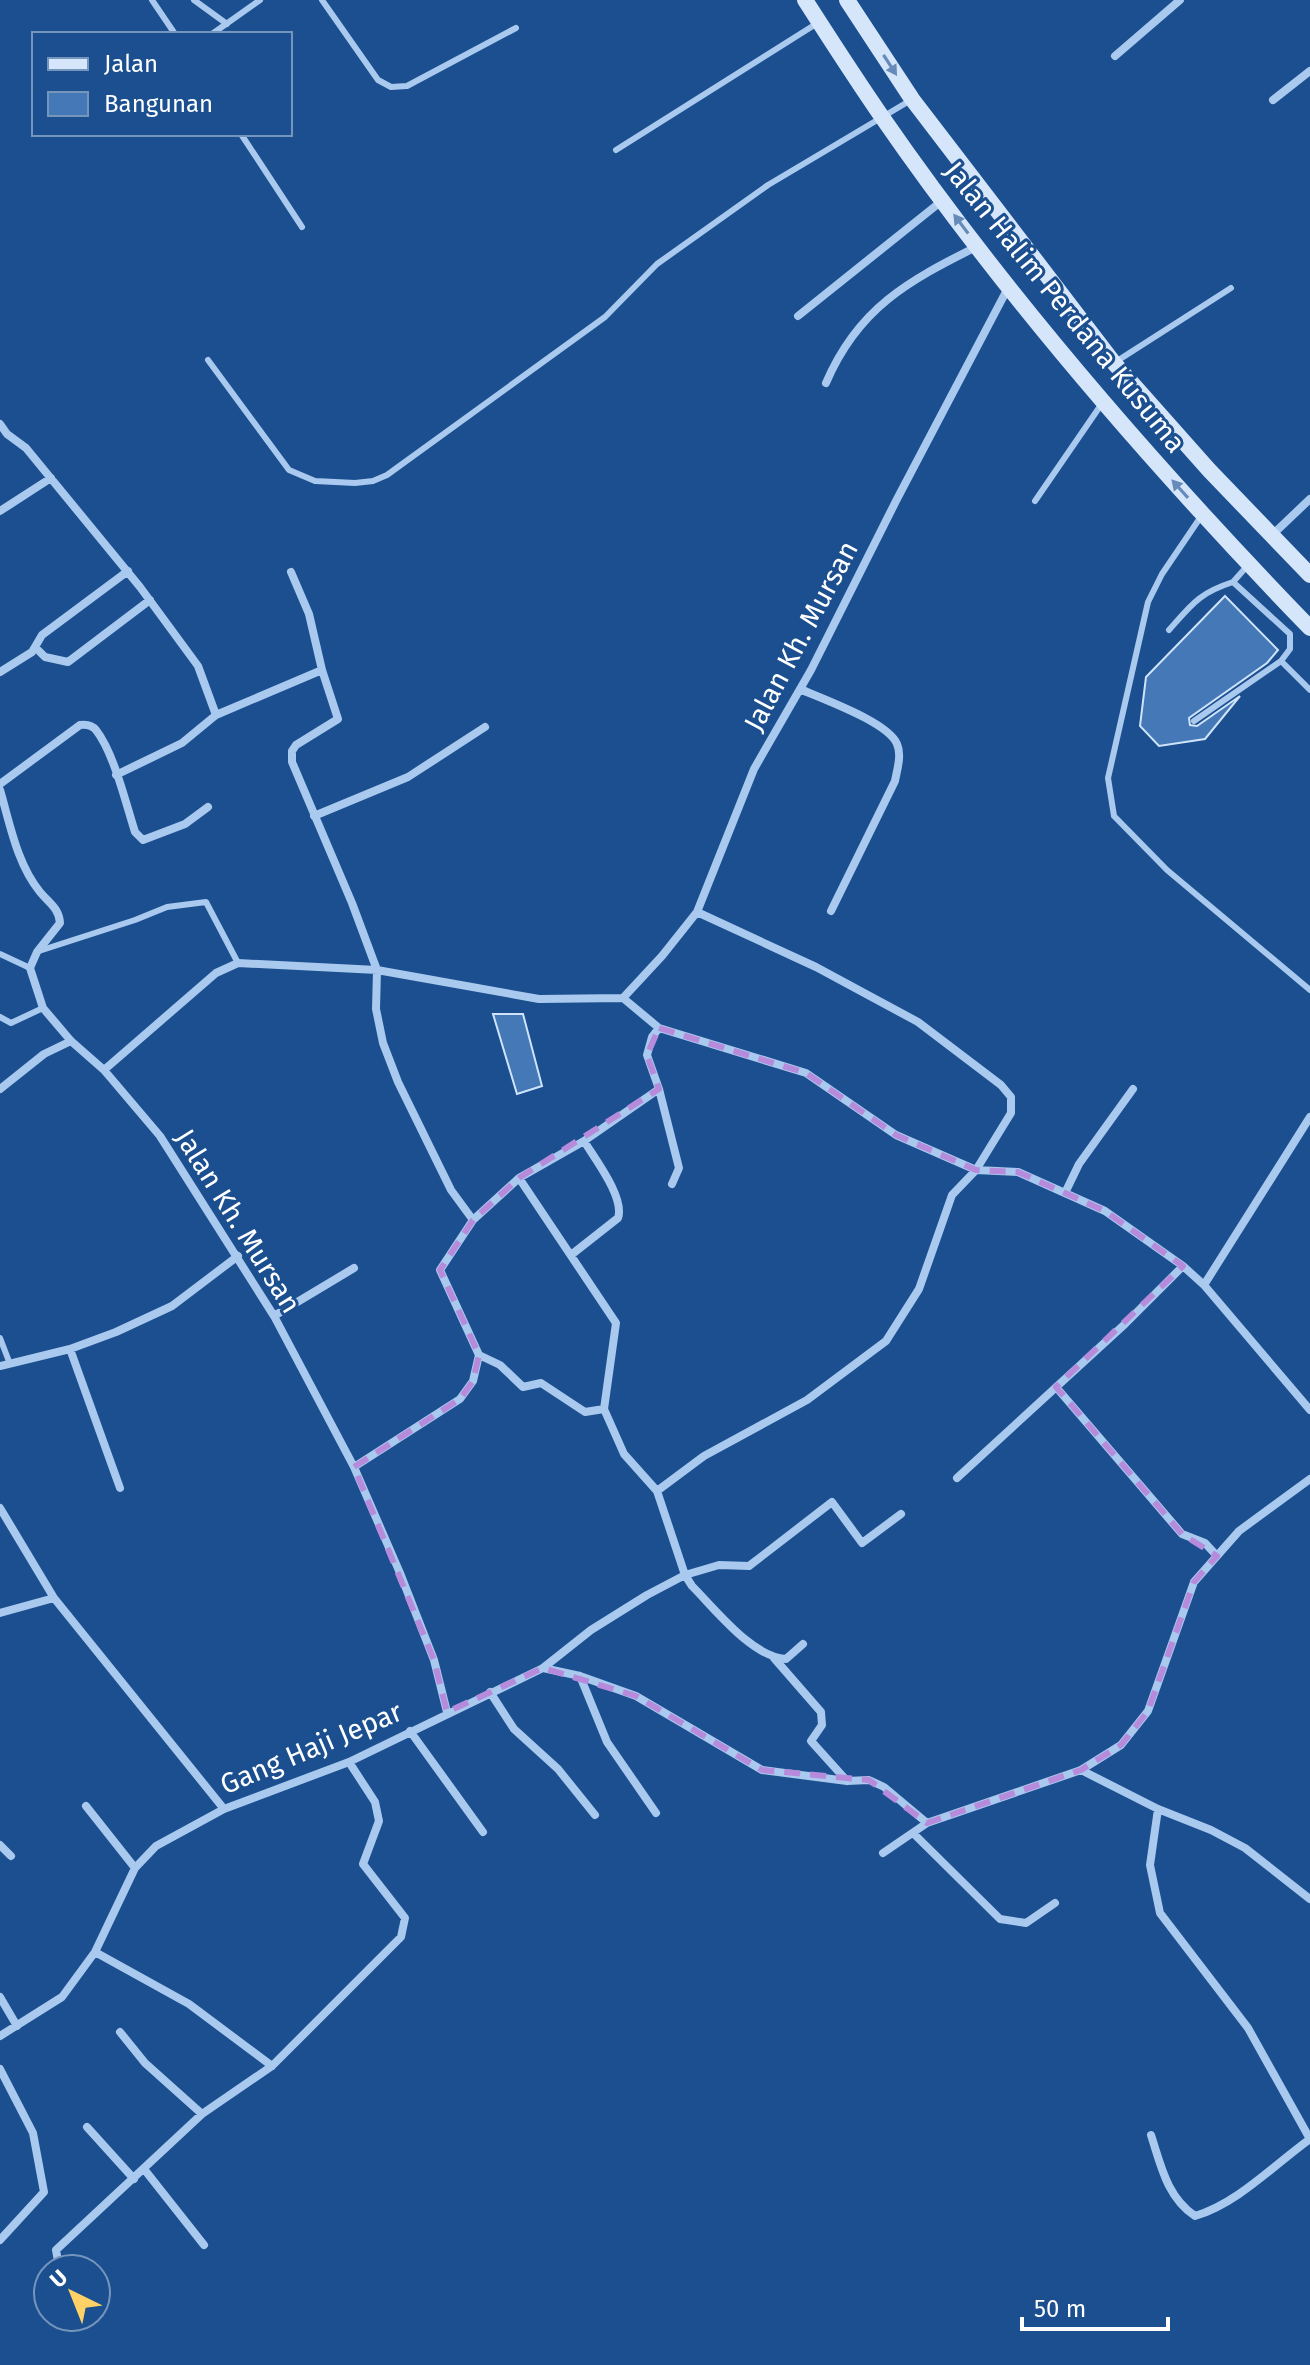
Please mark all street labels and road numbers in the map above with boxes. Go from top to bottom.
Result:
street label: Jalan Halim Perdana Kusuma [937,155,1193,459]
street label: Jalan Kh. Mursan [737,535,865,737]
street label: Jalan Kh. Mursan [168,1123,308,1319]
street label: Gang Haji Jepar [215,1695,407,1801]

